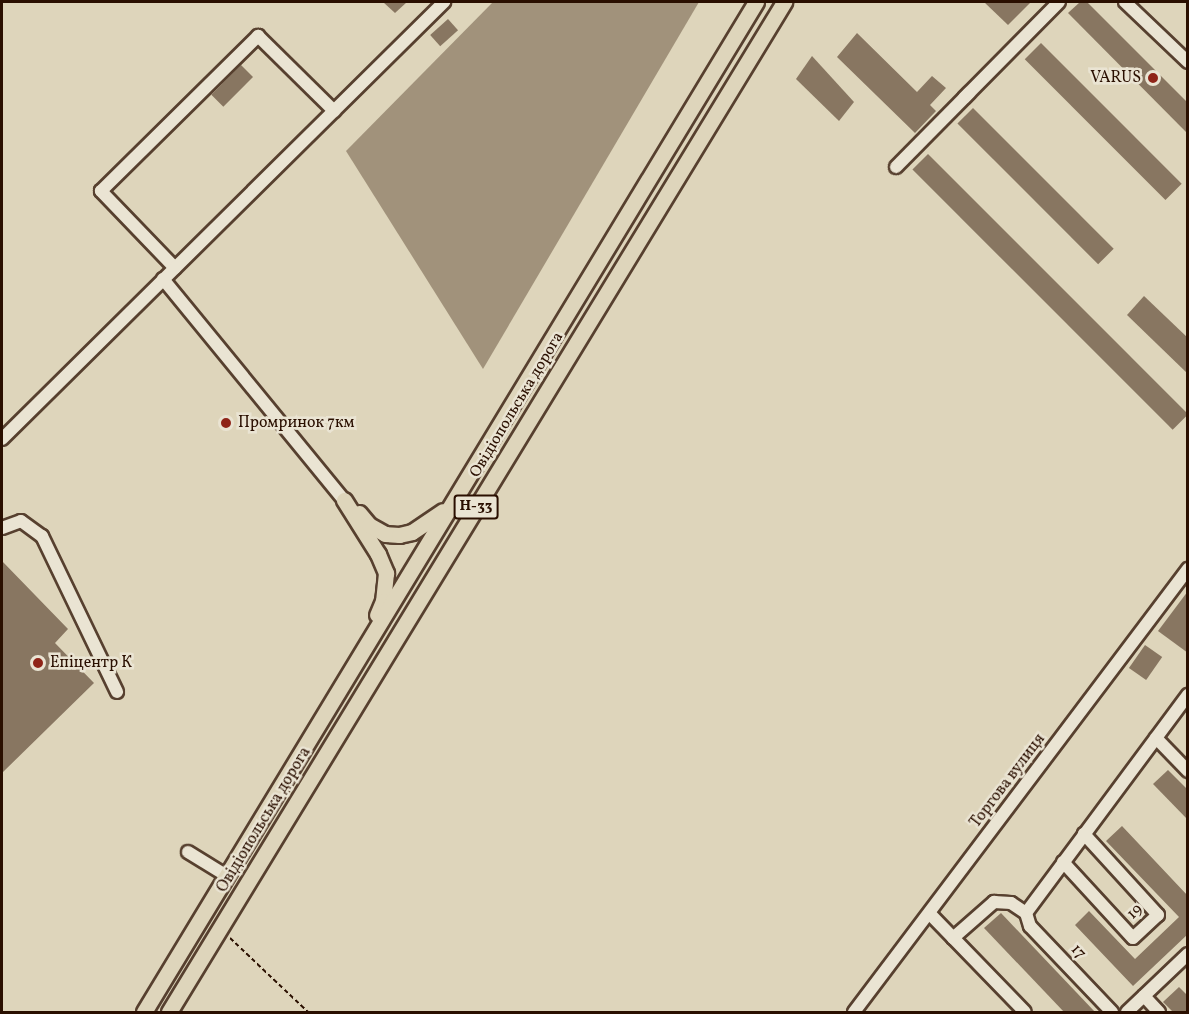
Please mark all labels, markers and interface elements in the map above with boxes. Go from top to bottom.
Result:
place label: VARUS [1090,68,1141,88]
marker: VARUS [1146,71,1160,85]
street label: Овідіопольська дорога [466,329,568,481]
place label: Промринок 7км [238,413,354,433]
marker: Промринок 7км [219,416,233,430]
road number: Н-33 [454,495,498,519]
place label: Епіцентр К [50,653,132,673]
marker: Епіцентр К [31,656,45,670]
street label: Торгова вулиця [966,730,1050,832]
street label: Овідіопольська дорога [213,744,315,896]
street label: 19 [1123,900,1147,924]
street label: 17 [1066,940,1090,964]

